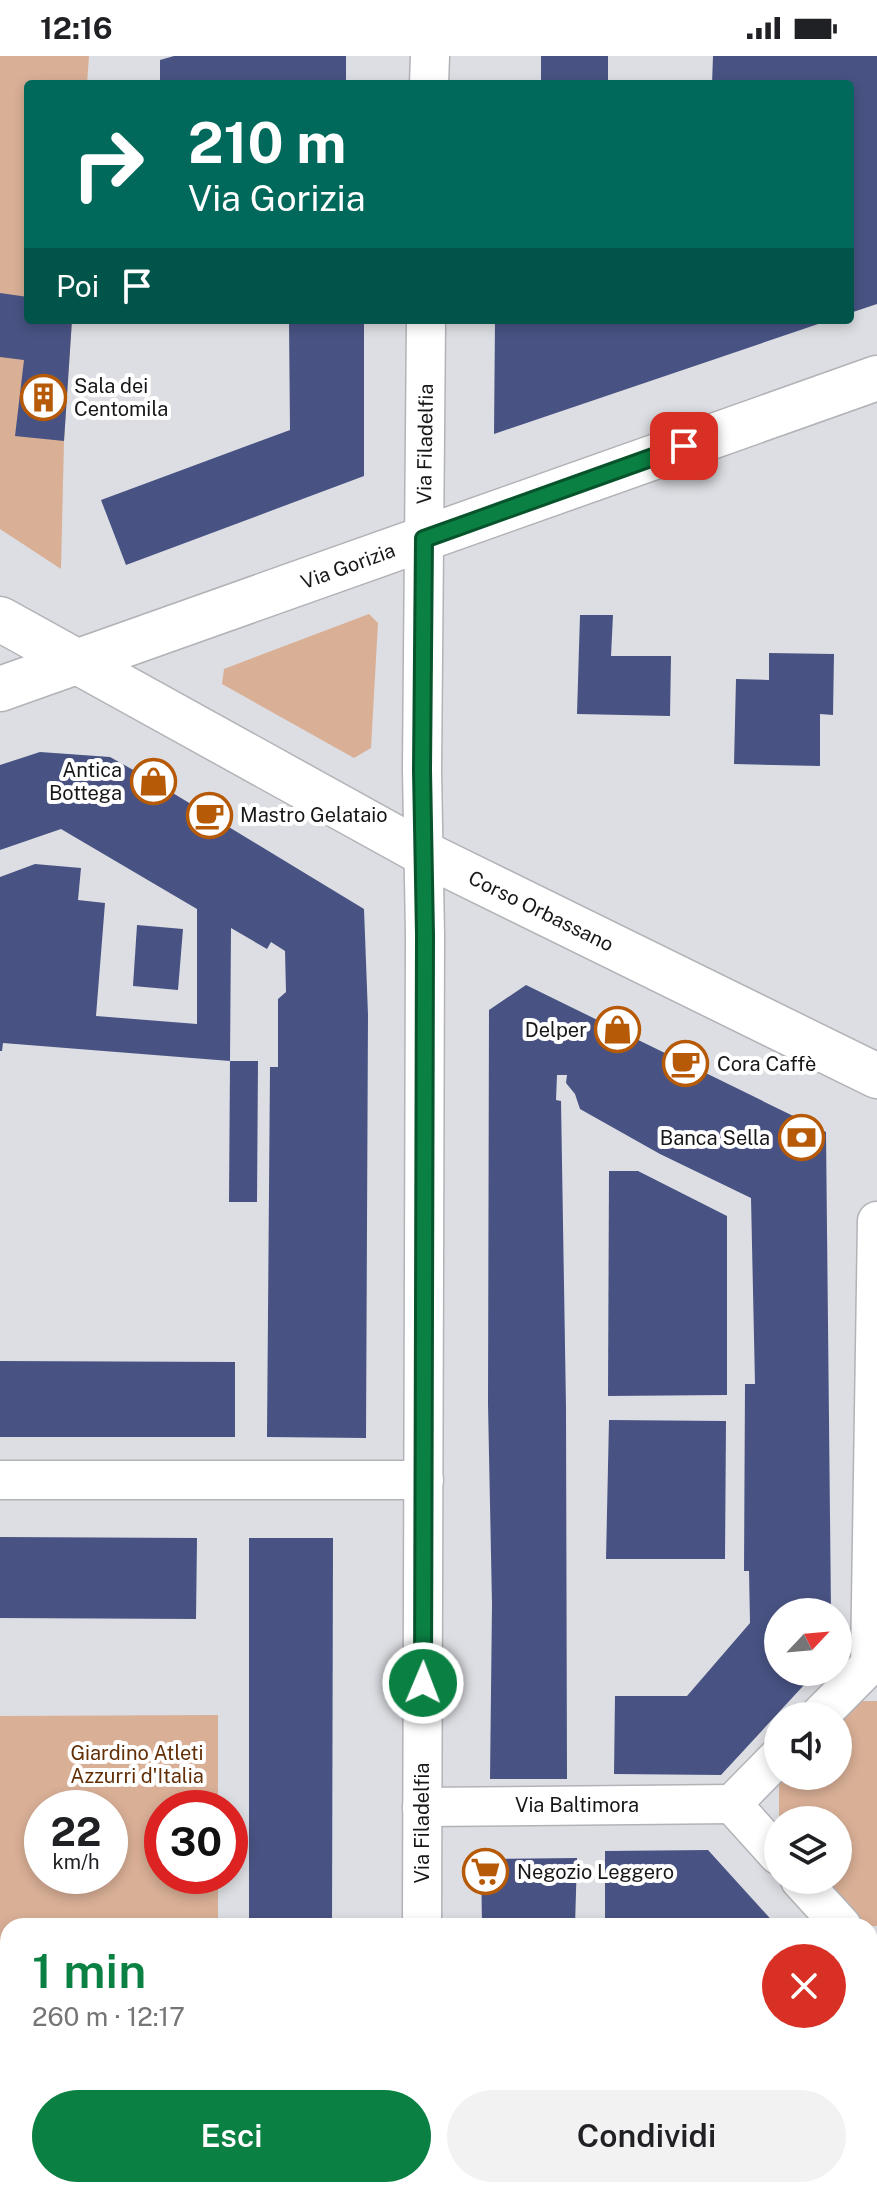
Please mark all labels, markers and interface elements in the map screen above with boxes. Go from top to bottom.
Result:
text: 12:16 [40,10,113,46]
text: 210 m [188,110,346,176]
icon: right [56,112,160,216]
text: Via Gorizia [188,177,366,219]
icon: arrive [115,264,159,308]
text: Poi [56,268,99,304]
building icon: Sala dei Centomila [19,374,67,422]
place label: Sala dei Centomila [74,374,168,421]
street label: Via Filadelfia [412,383,438,505]
pin [650,412,718,480]
icon: arrive [662,424,706,468]
street label: Via Gorizia [298,538,398,594]
shop icon: Antica Bottega [129,757,177,805]
place label: Antica Bottega [49,758,122,805]
cafe icon: Mastro Gelataio [185,791,233,839]
place label: Mastro Gelataio [240,803,388,827]
street label: Corso Orbassano [465,866,617,956]
shop icon: Delper [594,1006,642,1054]
place label: Delper [525,1018,587,1042]
cafe icon: Cora Caffè [662,1040,710,1088]
place label: Cora Caffè [717,1052,816,1076]
bank icon: Banca Sella [777,1114,825,1162]
place label: Banca Sella [660,1126,770,1150]
north arrow [764,1598,852,1686]
map controls [764,1598,852,1894]
position arrow [381,1641,465,1725]
button: sound [764,1702,852,1790]
park label: Giardino Atleti Azzurri d'Italia [70,1741,204,1788]
street label: Via Filadelfia [410,1763,434,1883]
speed limit sign: 30 [144,1790,248,1894]
street label: Via Baltimora [515,1793,639,1817]
button: layers [764,1806,852,1894]
text: 22 [51,1808,101,1855]
supermarket icon: Negozio Leggero [462,1848,510,1896]
text: km/h [52,1850,100,1874]
place label: Negozio Leggero [517,1860,674,1884]
text: 1 min [32,1942,146,1999]
button: close [762,1944,846,2028]
text: 260 m · 12:17 [32,2001,185,2032]
button: Esci [32,2090,431,2182]
button: Condividi [447,2090,846,2182]

